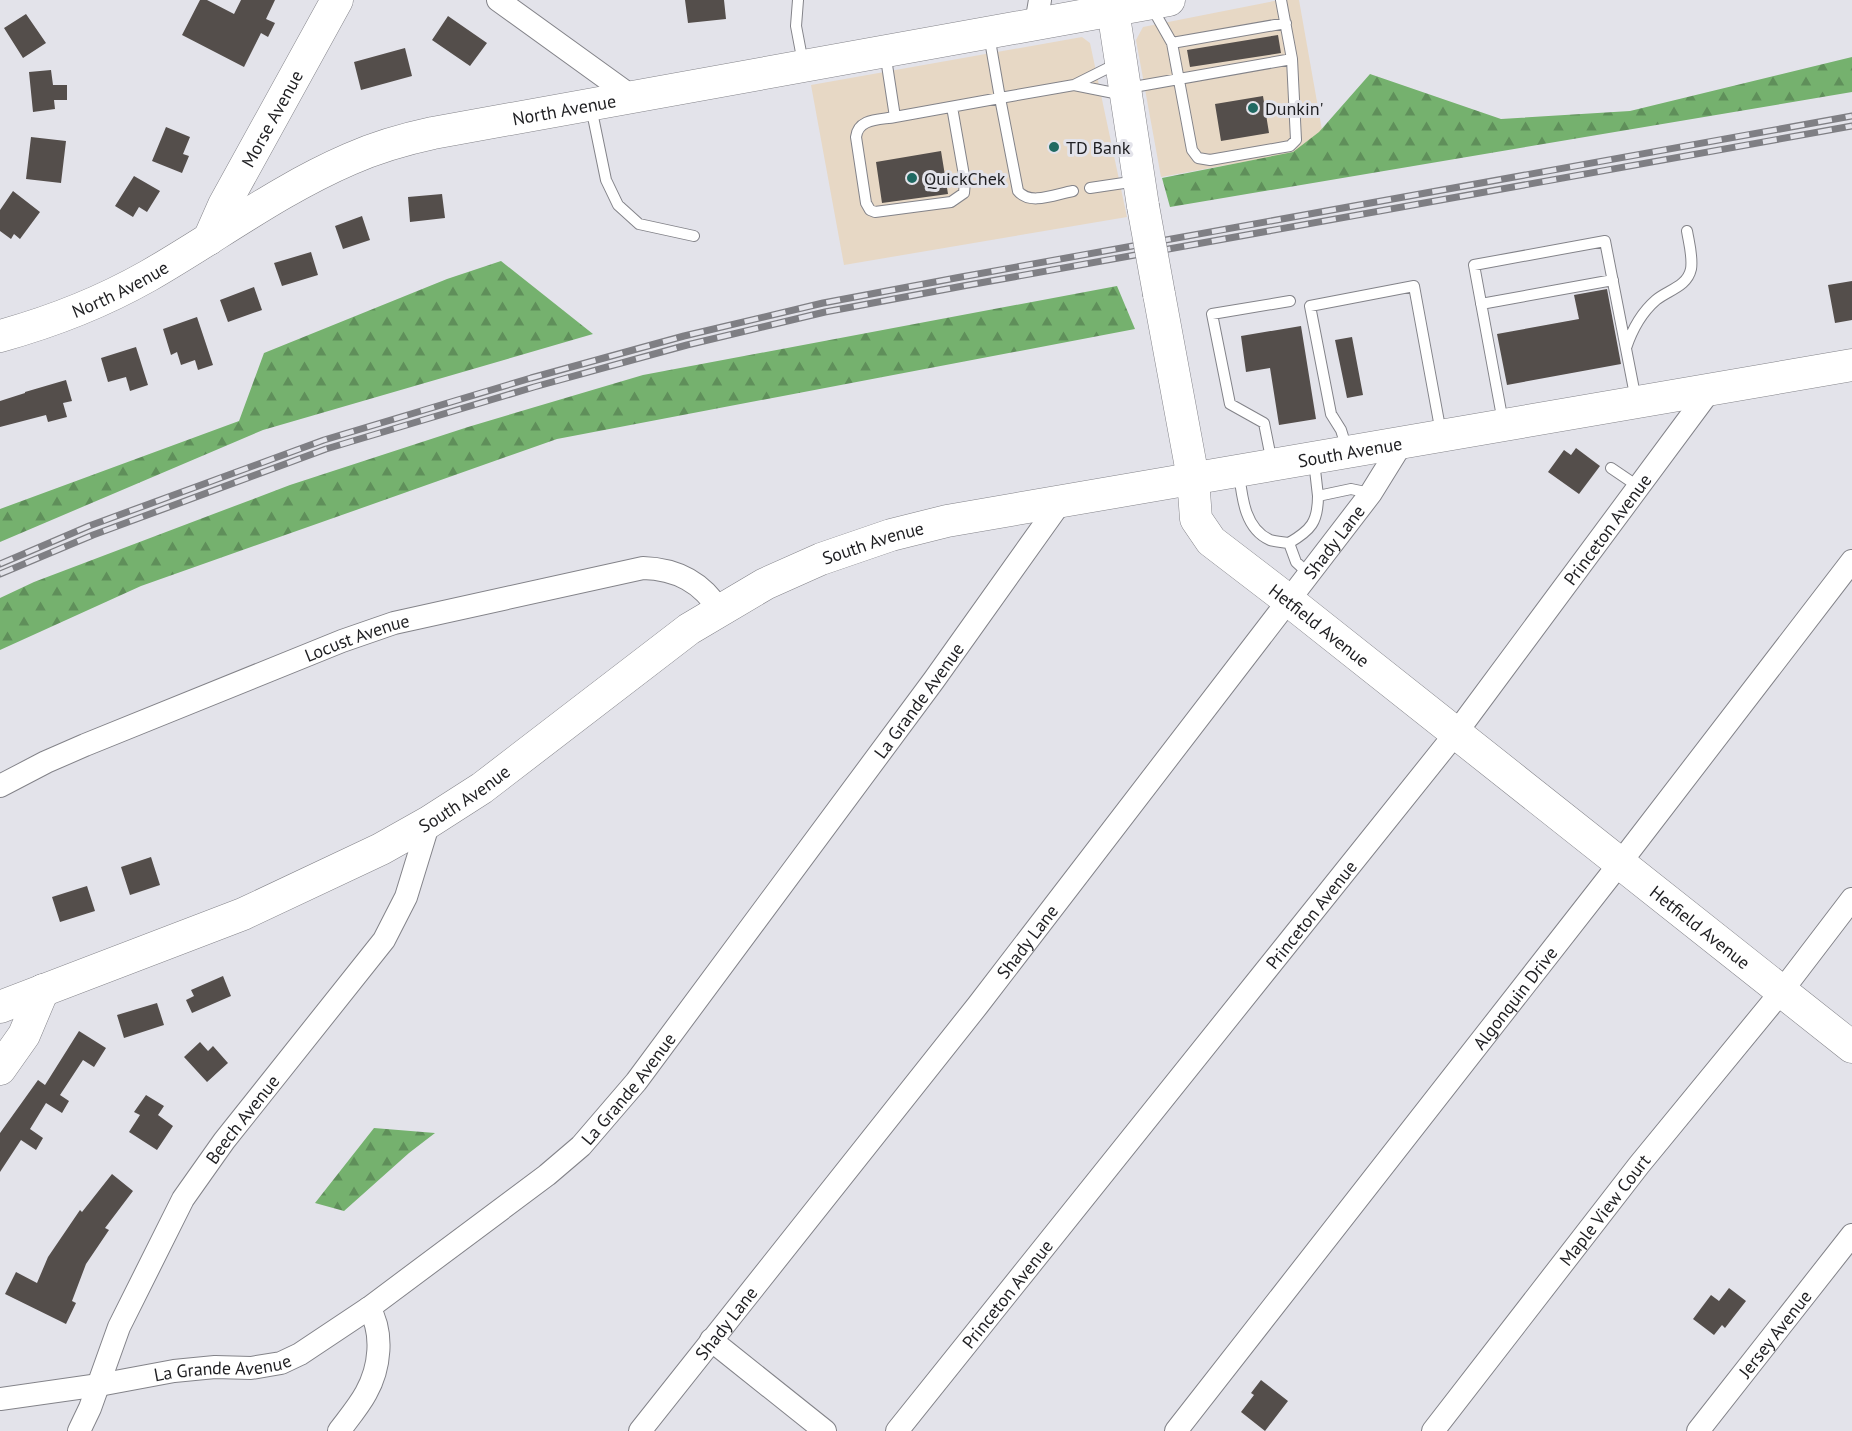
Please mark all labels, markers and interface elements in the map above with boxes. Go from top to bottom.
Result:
street label: Morse Avenue [236,66,308,171]
street label: North Avenue [510,89,618,130]
place label: Dunkin' [1265,97,1324,120]
marker: Dunkin' [1246,101,1260,115]
place label: TD Bank [1066,136,1131,159]
marker: TD Bank [1047,140,1061,154]
place label: QuickChek [924,167,1006,190]
marker: QuickChek [905,171,919,185]
street label: North Avenue [68,255,172,322]
street label: South Avenue [1296,431,1404,472]
street label: Princeton Avenue [1558,469,1656,589]
street label: Shady Lane [1298,500,1369,583]
street label: South Avenue [819,516,926,569]
street label: Hetfield Avenue [1265,578,1374,672]
street label: Locust Avenue [301,608,411,667]
street label: La Grande Avenue [868,638,969,763]
street label: South Avenue [414,759,514,837]
street label: Princeton Avenue [1260,855,1361,973]
street label: Hetfield Avenue [1646,880,1755,974]
street label: Shady Lane [991,900,1063,983]
street label: Algonquin Drive [1467,942,1562,1054]
street label: La Grande Avenue [576,1028,680,1150]
street label: Beech Avenue [200,1070,284,1168]
street label: Maple View Court [1554,1149,1655,1270]
street label: Princeton Avenue [956,1235,1058,1353]
street label: Shady Lane [690,1281,762,1364]
street label: Jersey Avenue [1732,1285,1816,1383]
street label: La Grande Avenue [152,1348,295,1386]

